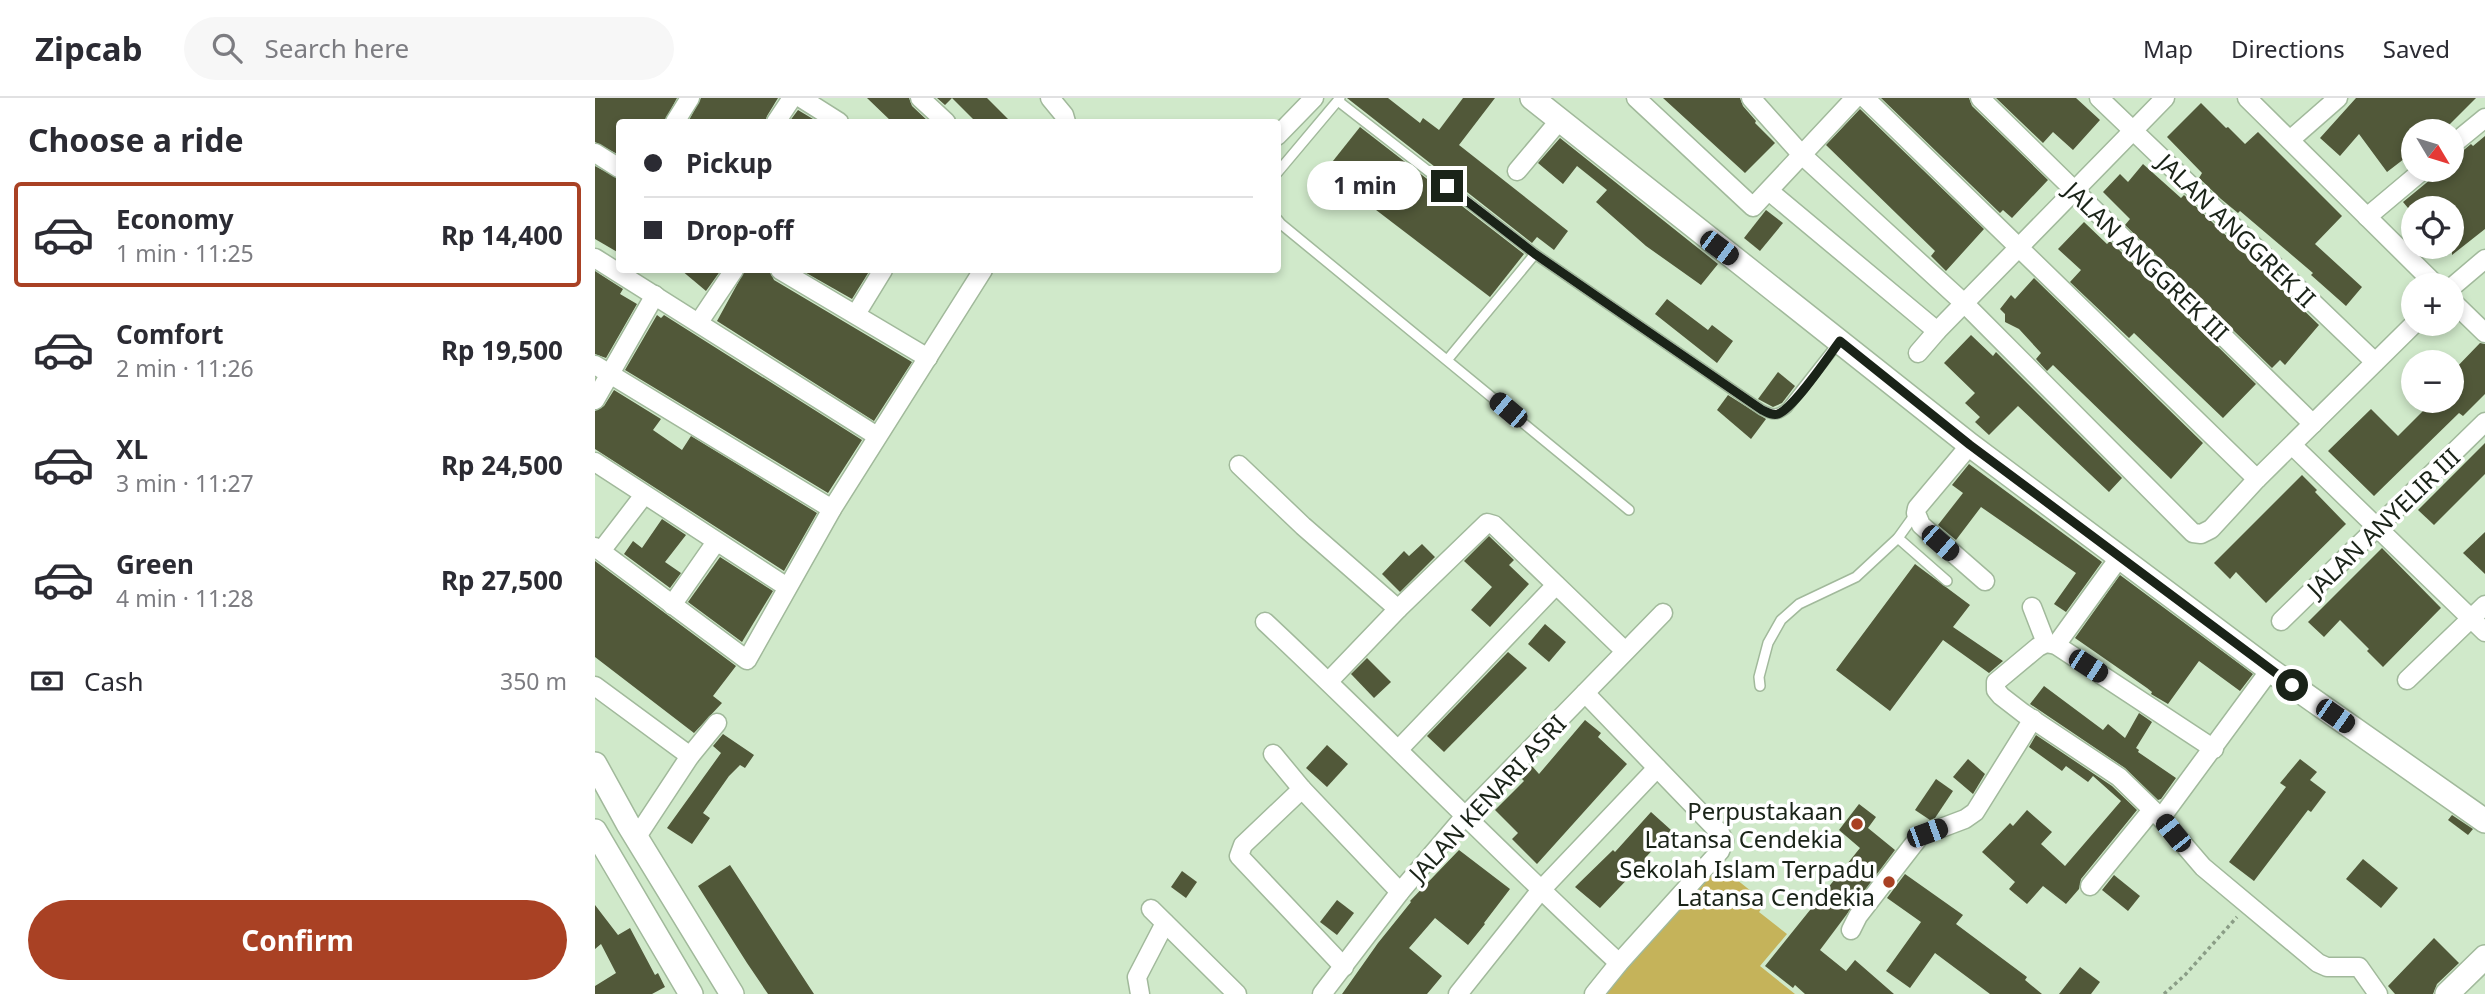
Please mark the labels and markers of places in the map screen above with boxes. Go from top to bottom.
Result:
place label: Perpustakaan Latansa Cendekia [1644,794,1843,855]
marker: Perpustakaan Latansa Cendekia [1849,816,1865,832]
place label: Sekolah Islam Terpadu Latansa Cendekia [1619,852,1875,913]
marker: Sekolah Islam Terpadu Latansa Cendekia [1881,874,1897,890]

